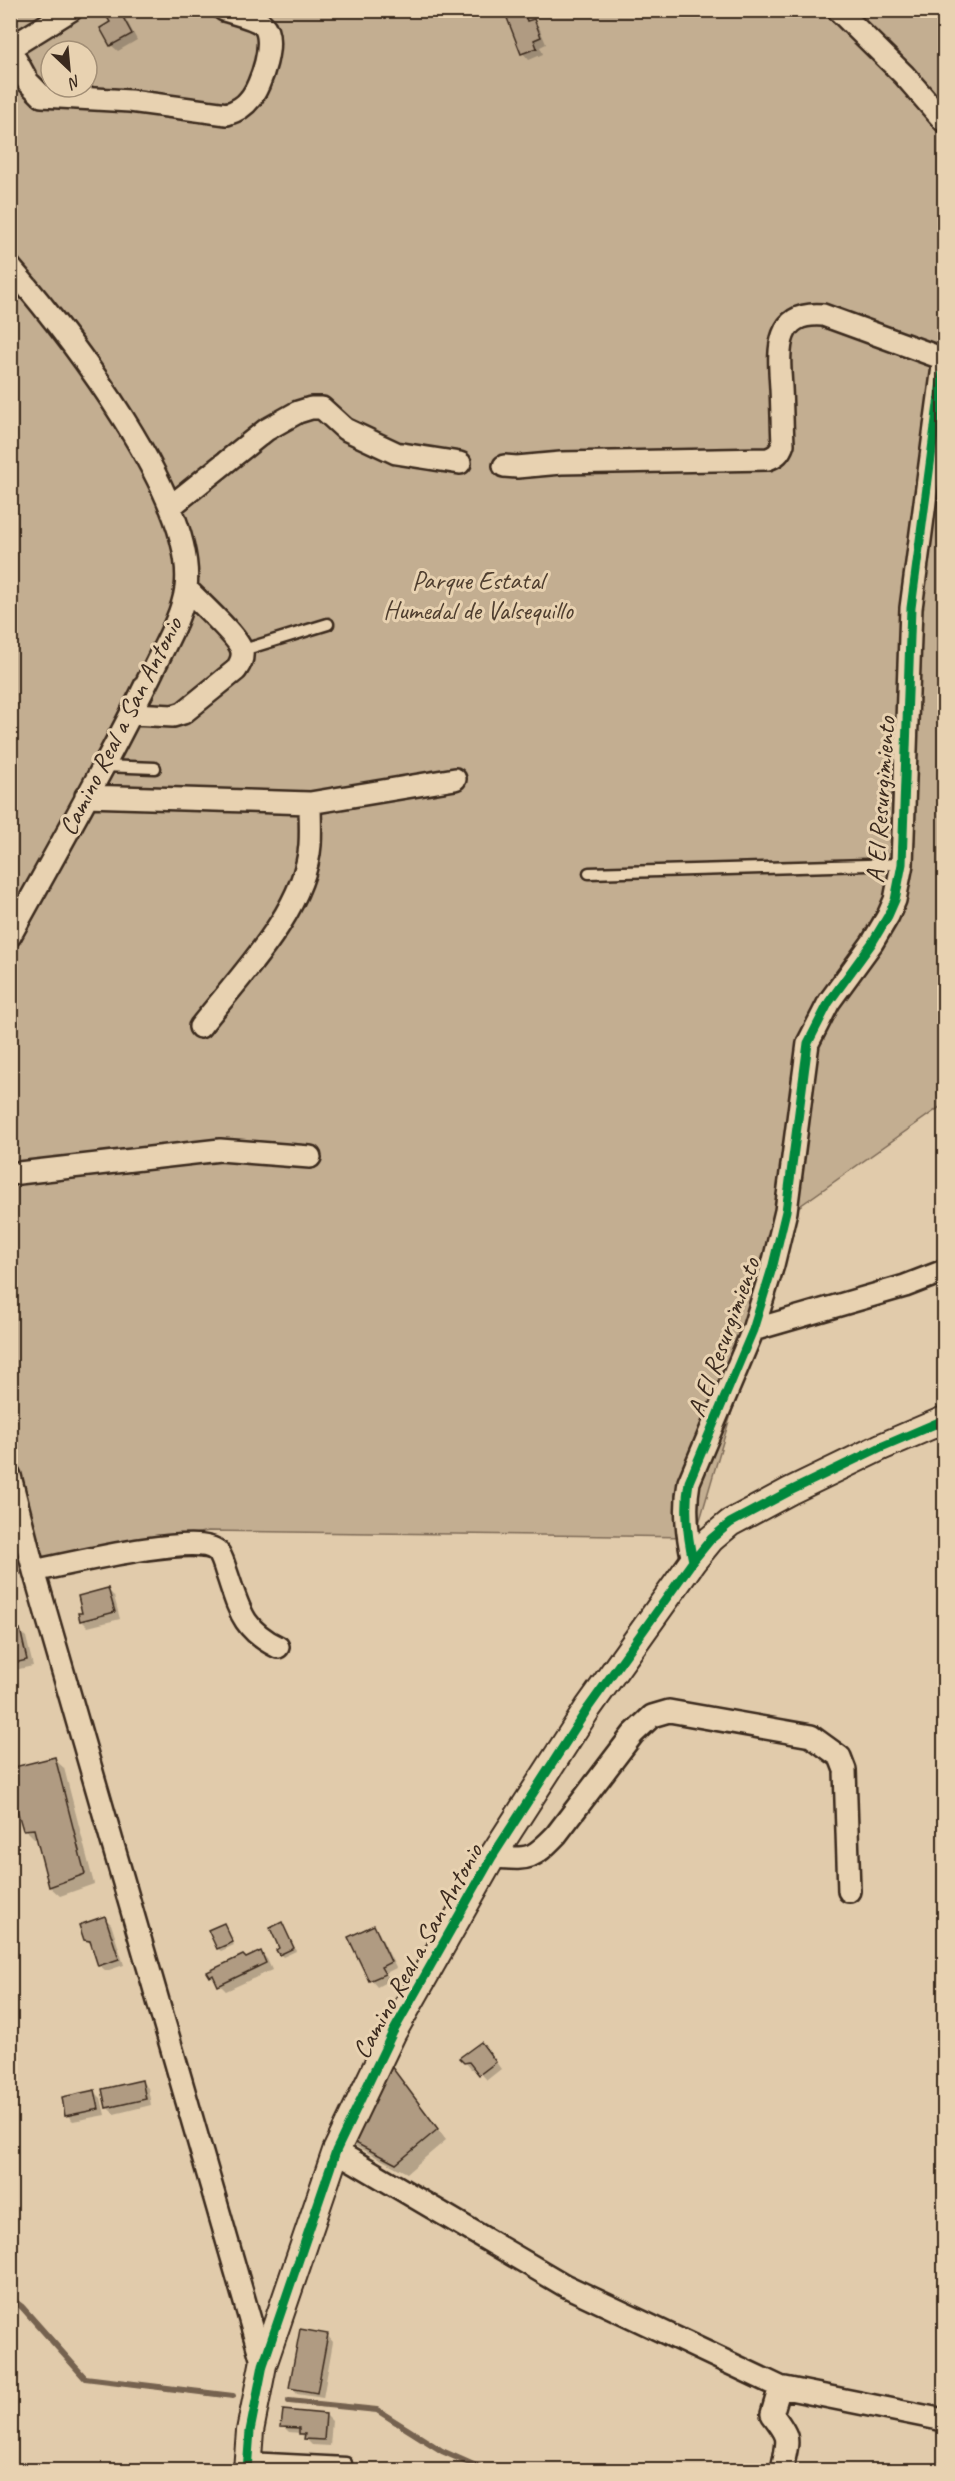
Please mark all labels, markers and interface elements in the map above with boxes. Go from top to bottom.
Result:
north arrow [39,39,99,99]
text: N [64,70,84,94]
park label: Parque Estatal Humedal de Valsequillo [383,564,575,627]
street label: Camino Real a San Antonio [51,610,191,841]
street label: A El Resurgimiento [858,714,903,884]
street label: A El Resurgimiento [679,1251,768,1421]
street label: Camino Real a San Antonio [345,1837,491,2064]

